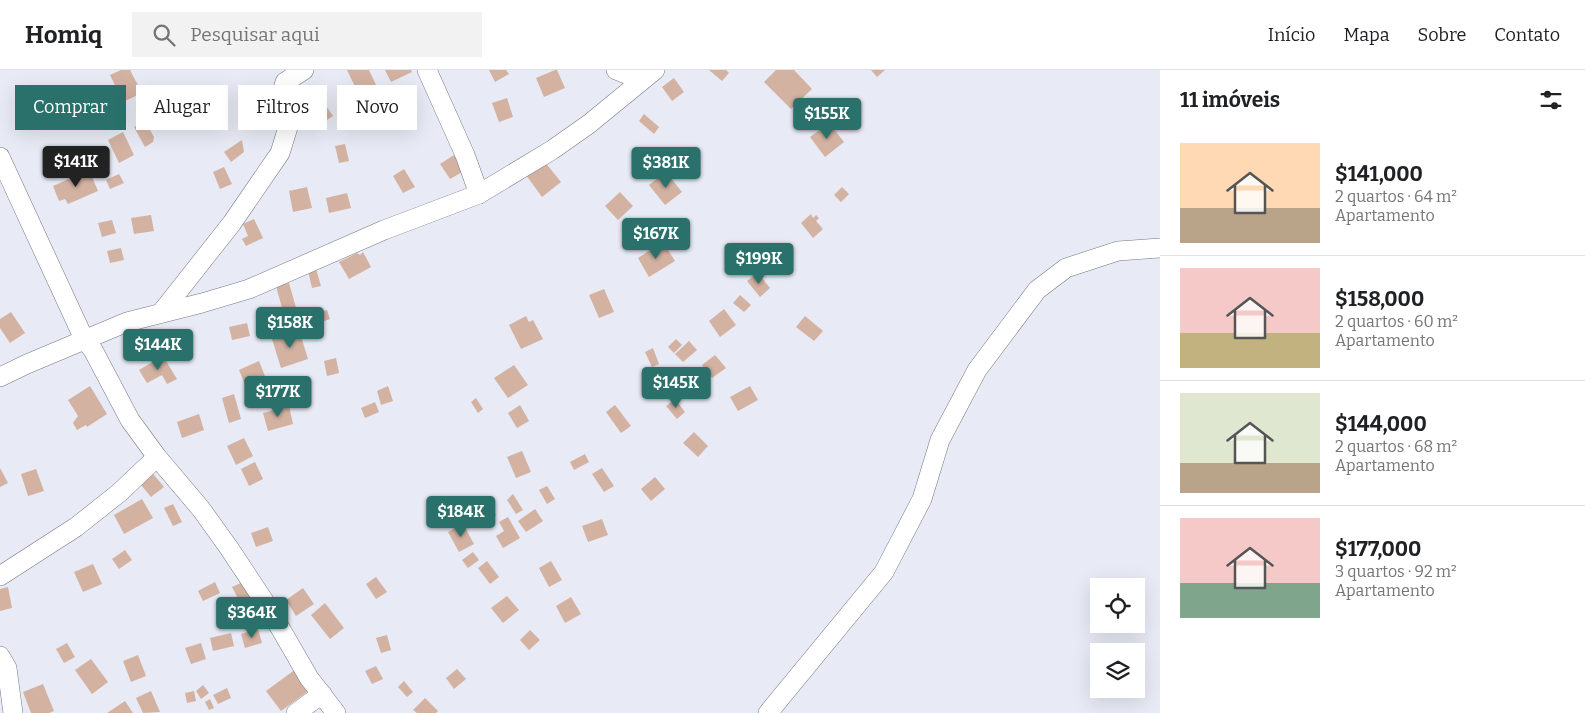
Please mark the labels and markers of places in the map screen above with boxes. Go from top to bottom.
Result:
pin: $155K [792,98,862,140]
pin: $141K [41,146,111,188]
pin: $381K [631,146,701,189]
pin: $167K [621,218,691,260]
pin: $199K [724,242,794,285]
pin: $158K [255,306,325,349]
pin: $144K [123,328,193,371]
pin: $145K [641,366,711,409]
pin: $177K [243,376,313,418]
pin: $184K [426,496,496,538]
pin: $364K [217,596,287,639]

